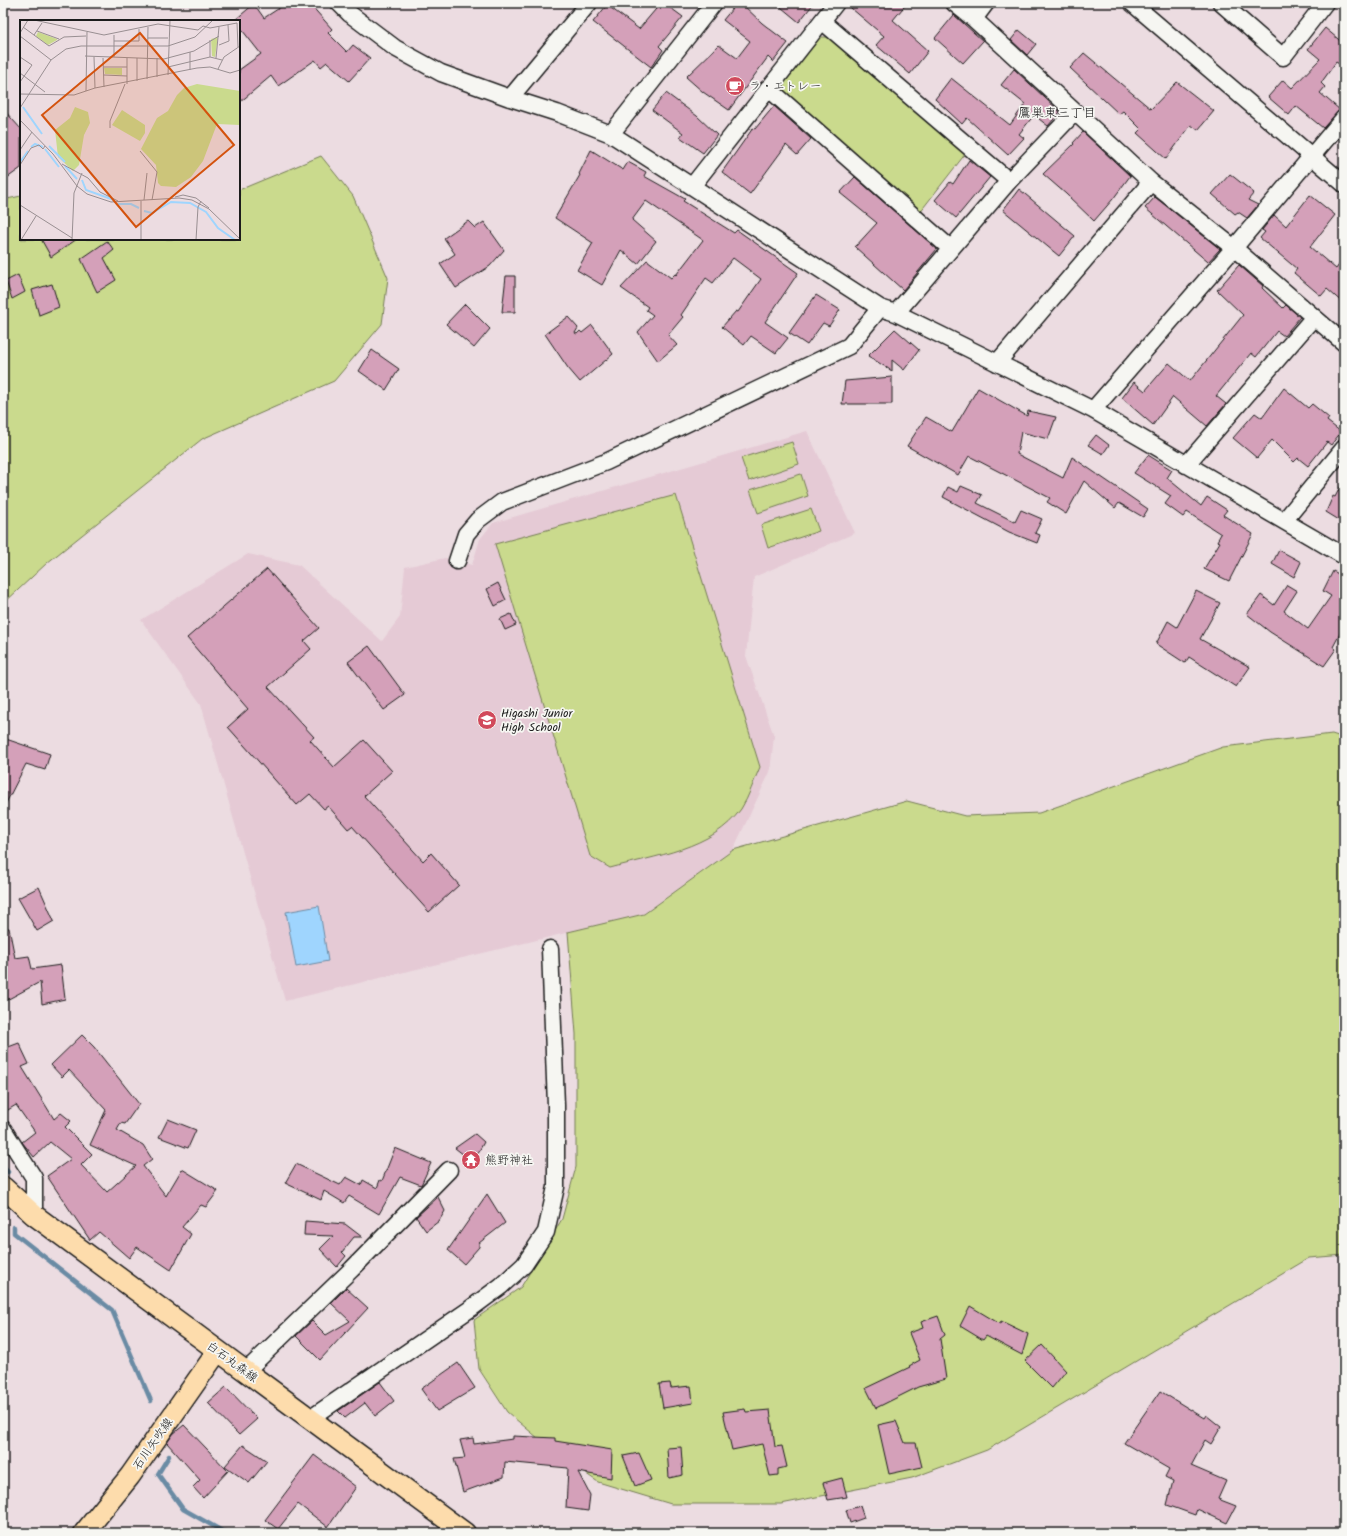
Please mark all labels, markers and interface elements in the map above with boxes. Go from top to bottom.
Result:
inset map [20,20,240,240]
cafe icon: ラ・エトレー [724,75,746,97]
place label: ラ・エトレー [749,77,821,96]
district label: 鷹巣東三丁目 [1018,103,1096,124]
place label: Higashi Junior High School [501,704,574,737]
school or university icon: Higashi Junior High School [476,709,498,731]
temple icon: 熊野神社 [460,1149,482,1171]
place label: 熊野神社 [485,1151,533,1170]
street label: 白石丸森線 [202,1337,262,1387]
street label: 石川矢吹線 [128,1414,178,1474]

